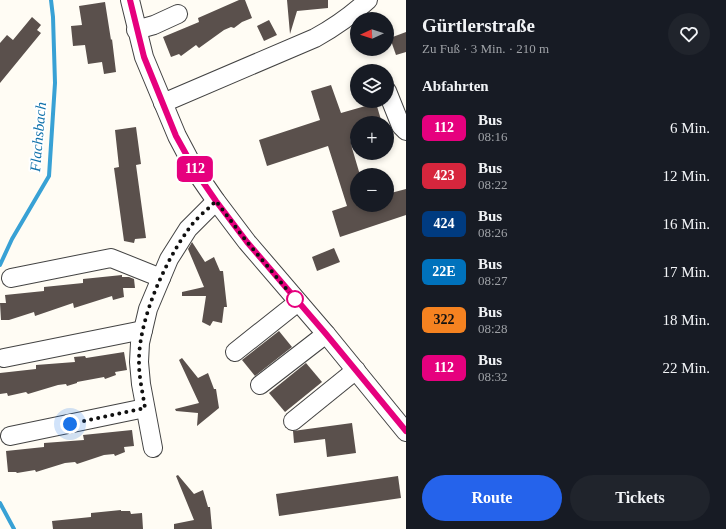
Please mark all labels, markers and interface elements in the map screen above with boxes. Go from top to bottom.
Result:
north arrow [350,12,394,56]
map controls [350,12,394,212]
button: heart [668,13,710,55]
text: Gürtlerstraße [422,15,535,36]
text: Zu Fuß · 3 Min. · 210 m [422,41,549,56]
button: layers [350,64,394,108]
text: Abfahrten [422,78,489,94]
water label: Flachsbach [27,101,49,174]
text: Bus [478,112,502,128]
button: + [350,116,394,160]
text: 112 [434,120,454,135]
text: 6 Min. [670,120,710,136]
text: 08:16 [478,129,508,144]
line badge: 112 [172,156,218,182]
text: Bus [478,160,502,176]
text: 112 [185,161,205,176]
button: − [350,168,394,212]
text: 423 [434,168,455,183]
text: 12 Min. [662,168,710,184]
text: 08:22 [478,177,508,192]
text: Bus [478,208,502,224]
text: 424 [434,216,455,231]
text: 16 Min. [662,216,710,232]
text: 08:26 [478,225,508,240]
text: Bus [478,256,502,272]
text: 22E [432,264,456,279]
text: 17 Min. [662,264,710,280]
text: 08:27 [478,273,508,288]
unlabelled marker [286,290,304,308]
text: Bus [478,304,502,320]
text: 322 [434,312,455,327]
text: 18 Min. [662,312,710,328]
text: 08:28 [478,321,508,336]
text: Bus [478,352,502,368]
text: 112 [434,360,454,375]
text: 22 Min. [662,360,710,376]
text: 08:32 [478,369,508,384]
your location [60,414,80,434]
button: Route [422,475,562,521]
button: Tickets [570,475,710,521]

